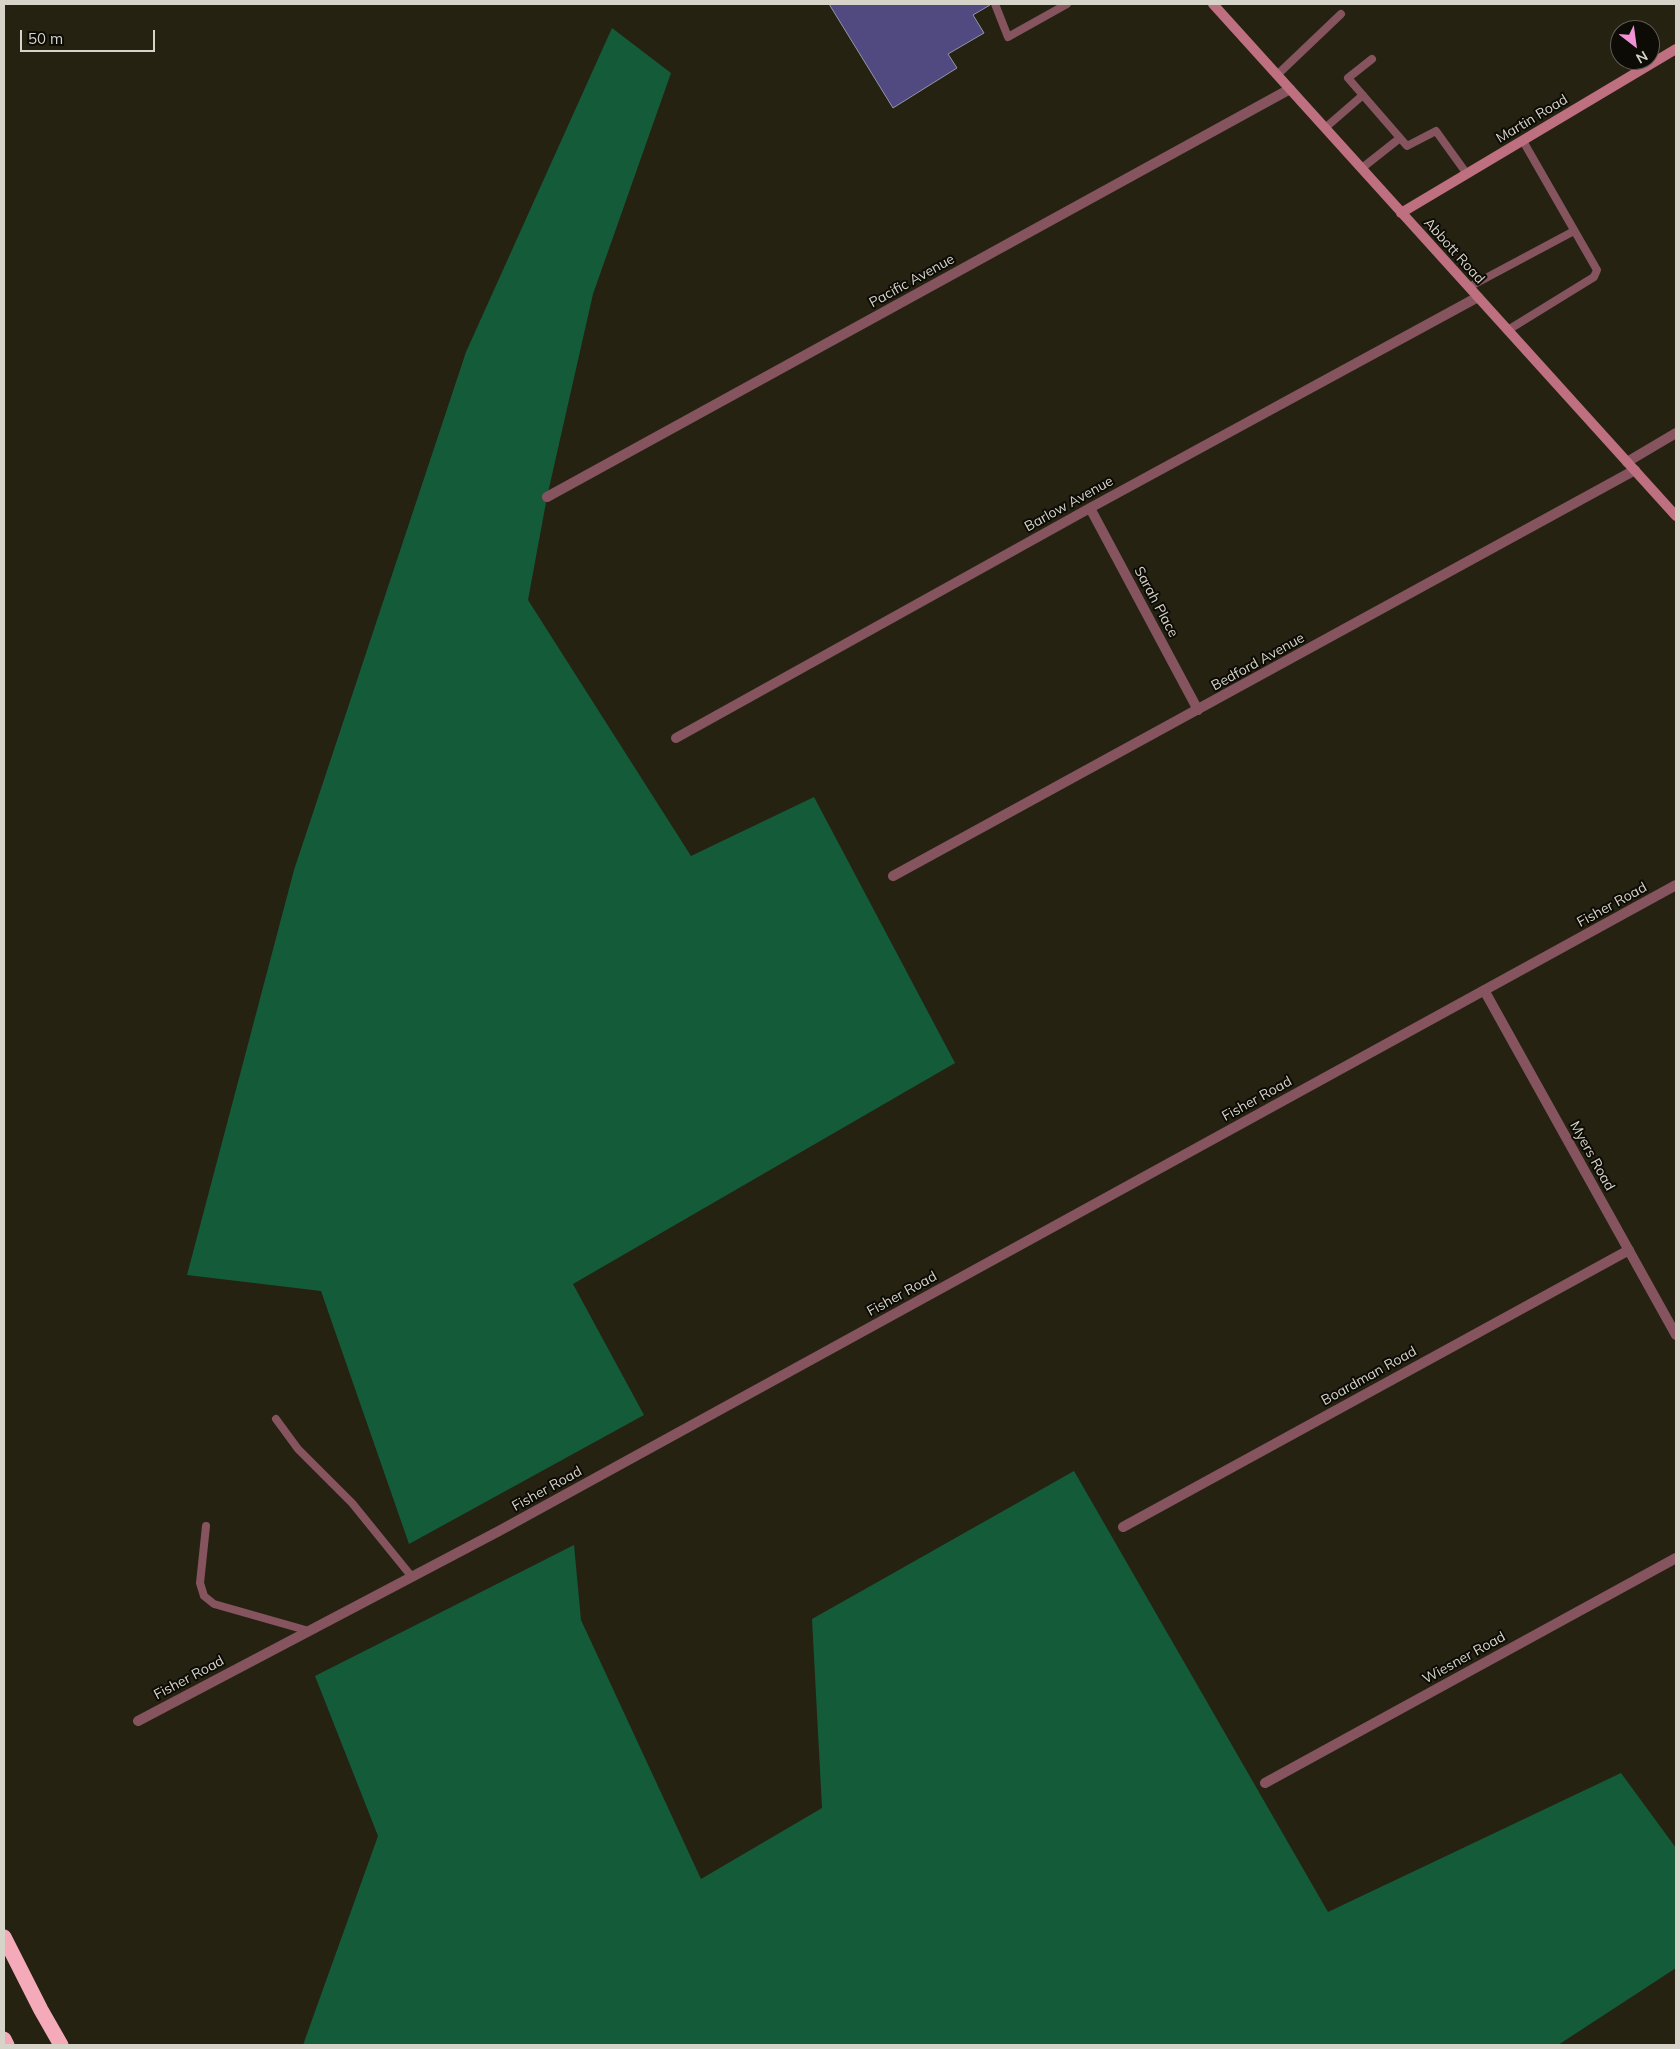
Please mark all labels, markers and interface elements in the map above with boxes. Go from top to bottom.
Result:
scale bar [22,20,158,52]
north arrow [1610,20,1660,70]
text: 50 m [28,29,63,48]
text: N [1633,47,1651,68]
street label: Martin Road [1493,91,1571,147]
street label: Abbott Road [1420,215,1488,287]
street label: Pacific Avenue [866,251,958,311]
street label: Barlow Avenue [1022,473,1116,535]
street label: Sarah Place [1130,564,1182,640]
street label: Bedford Avenue [1209,629,1307,695]
street label: Fisher Road [1574,879,1650,931]
street label: Fisher Road [1219,1073,1295,1125]
street label: Myers Road [1566,1118,1618,1194]
street label: Fisher Road [864,1268,940,1320]
street label: Boardman Road [1318,1343,1420,1409]
street label: Fisher Road [509,1463,585,1515]
street label: Wiesner Road [1420,1628,1508,1688]
street label: Fisher Road [151,1653,227,1703]

